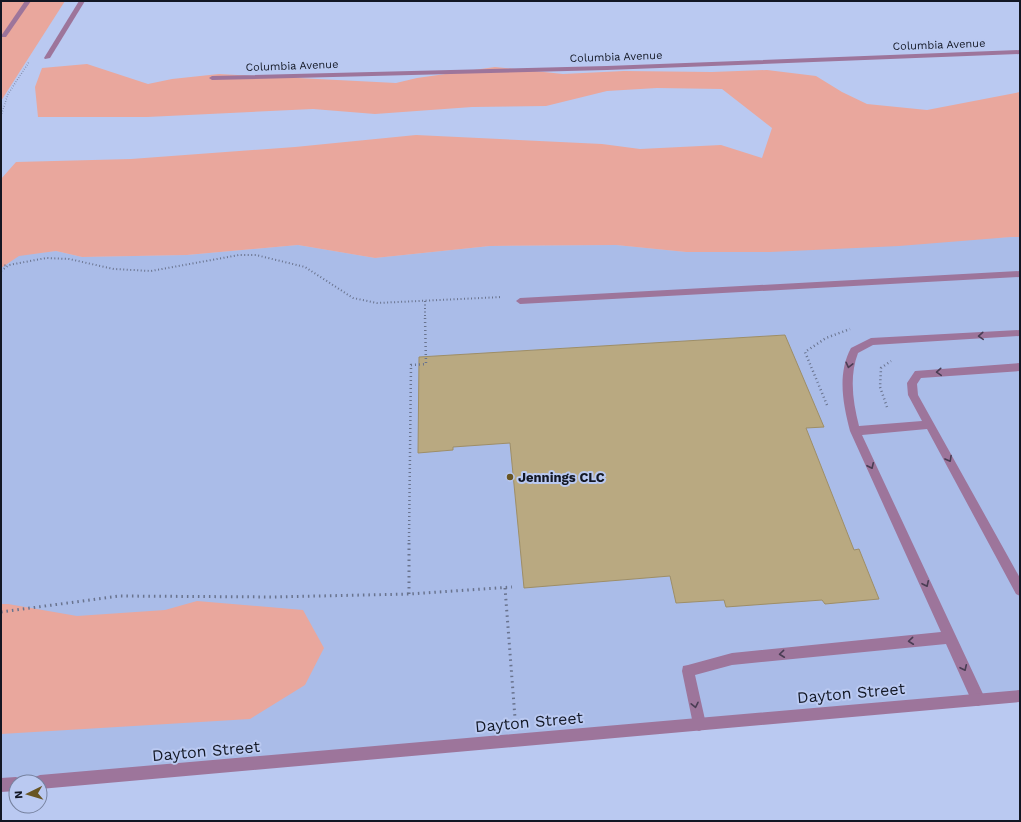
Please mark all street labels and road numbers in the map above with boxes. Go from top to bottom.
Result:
street label: Columbia Avenue [892,37,986,53]
street label: Columbia Avenue [569,49,663,65]
street label: Columbia Avenue [245,58,339,74]
street label: Dayton Street [796,679,906,707]
street label: Dayton Street [474,708,584,736]
street label: Dayton Street [151,737,261,765]

